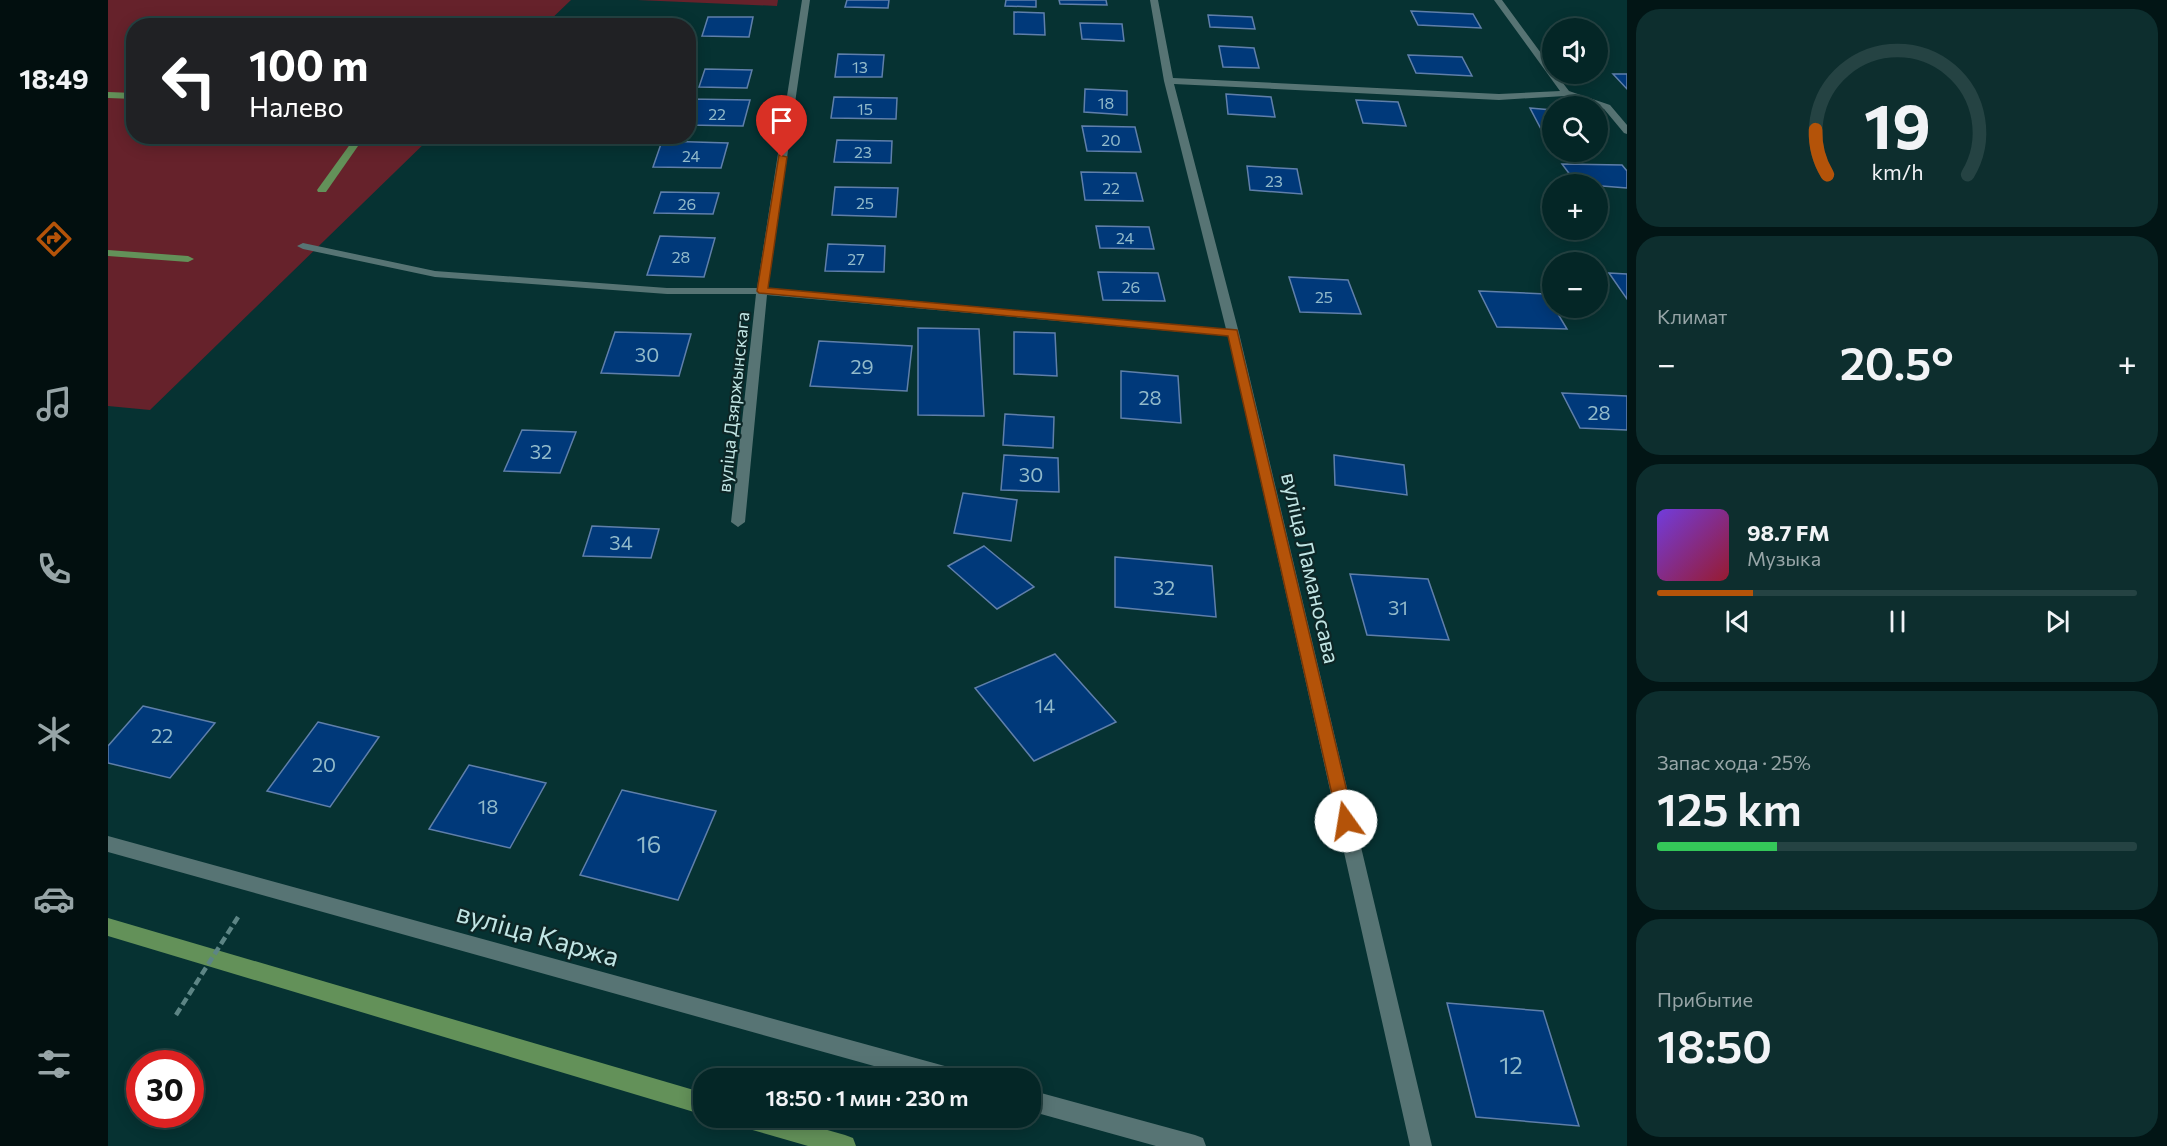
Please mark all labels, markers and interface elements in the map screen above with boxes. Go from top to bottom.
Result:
map controls [1542,18,1608,318]
button: sound [1542,18,1608,84]
text: 100 m [249,38,369,90]
icon: left [150,42,228,120]
house number: 13 [852,57,868,76]
text: 18:49 [19,62,89,95]
text: 19 [1864,86,1930,162]
text: Налево [249,90,344,123]
house number: 18 [1098,93,1114,112]
pin [756,95,807,157]
button: search [1542,96,1608,162]
house number: 15 [857,99,873,118]
house number: 22 [708,104,726,123]
icon: arrive [765,104,798,137]
house number: 20 [1101,130,1121,149]
house number: 23 [854,142,872,161]
house number: 24 [682,146,700,165]
text: km/h [1871,159,1923,185]
house number: 23 [1265,171,1283,190]
button: + [1542,174,1608,240]
house number: 22 [1102,178,1120,197]
house number: 25 [856,193,874,212]
house number: 26 [678,194,696,213]
icon: directions [33,218,75,260]
house number: 24 [1116,228,1134,247]
house number: 28 [672,247,690,266]
house number: 27 [847,249,865,268]
button: − [1542,252,1608,318]
house number: 26 [1122,277,1140,296]
house number: 25 [1315,287,1333,306]
text: Климат [1657,304,1727,328]
street label: вуліца Дзяржынскага [713,311,753,493]
text: 20.5° [1840,334,1954,389]
house number: 30 [635,342,659,366]
text: − [1657,342,1676,383]
text: + [2118,342,2137,383]
house number: 29 [850,354,874,378]
icon: music [33,383,75,425]
house number: 28 [1138,385,1162,409]
house number: 28 [1587,400,1611,424]
house number: 32 [530,439,552,463]
house number: 30 [1019,462,1043,486]
street label: вуліца Ламаносава [1276,470,1346,666]
text: 98.7 FM [1747,519,1830,546]
house number: 34 [609,530,633,554]
text: Музыка [1747,546,1821,570]
icon: phone [33,548,75,590]
house number: 32 [1153,575,1175,599]
house number: 31 [1388,595,1408,619]
icon: previous [1721,605,1754,638]
icon: pause [1881,605,1914,638]
icon: next [2041,605,2074,638]
house number: 14 [1035,693,1055,717]
icon: climate [33,713,75,755]
house number: 22 [151,723,173,747]
text: Запас хода · 25% [1657,750,1811,774]
house number: 20 [312,752,336,776]
text: 125 km [1657,780,1802,835]
position arrow [1314,789,1378,853]
house number: 18 [478,794,498,818]
house number: 16 [637,829,661,858]
icon: car [33,878,75,920]
street label: вуліца Каржа [453,895,623,973]
text: Прибытие [1657,987,1753,1011]
text: 18:50 [1657,1017,1772,1072]
icon: filters [33,1043,75,1085]
speed limit sign: 30 [126,1050,204,1128]
house number: 12 [1499,1050,1523,1079]
text: 18:50 · 1 мин · 230 m [766,1084,968,1111]

